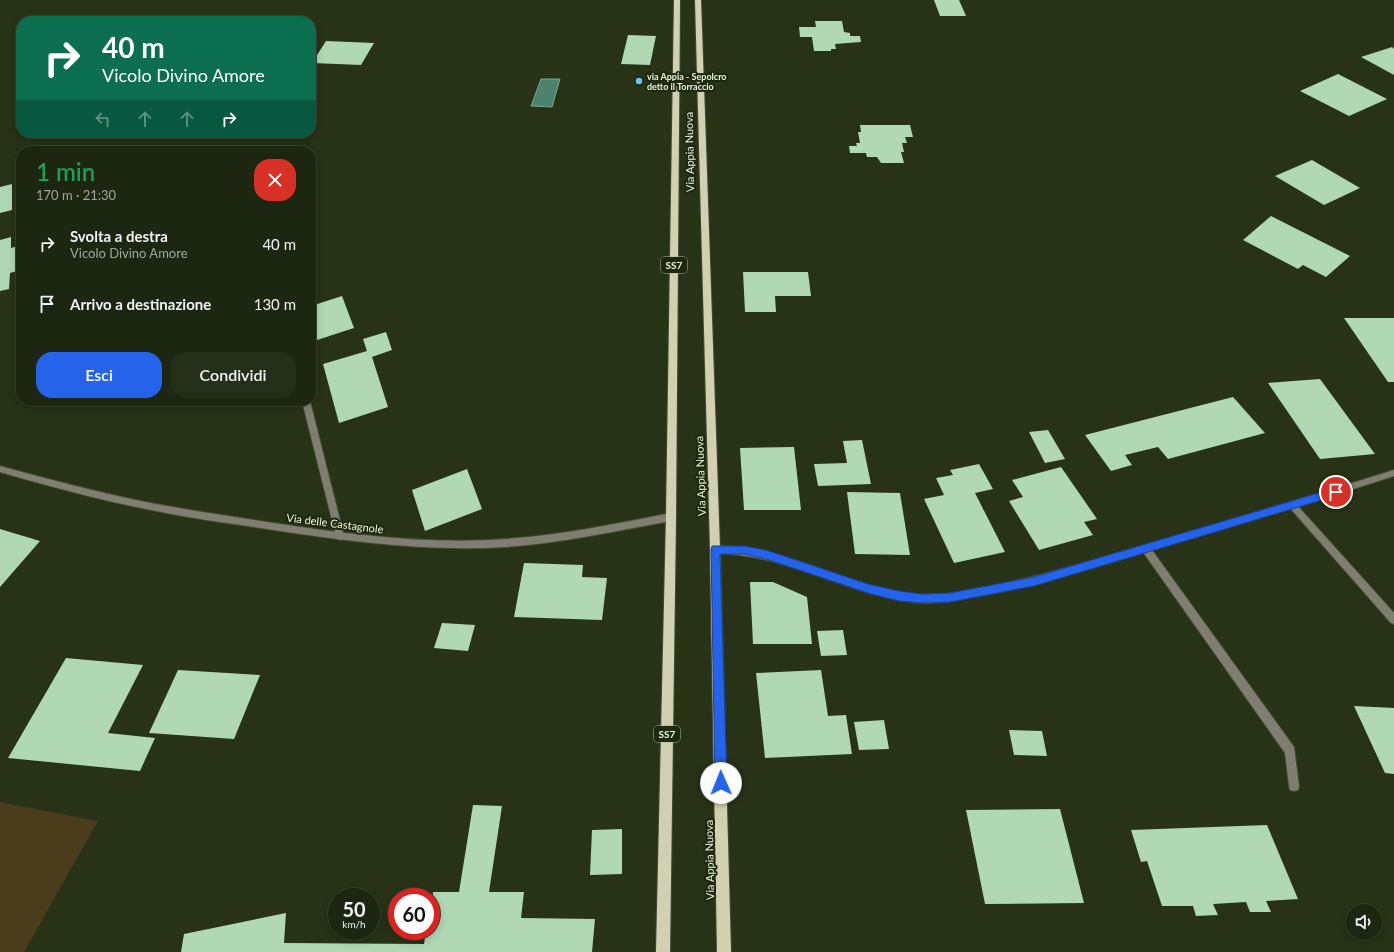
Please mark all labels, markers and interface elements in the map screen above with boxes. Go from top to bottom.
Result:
text: 40 m [102,30,165,64]
icon: right [36,32,88,84]
text: Vicolo Divino Amore [102,64,265,86]
place label: via Appia - Sepolcro detto il Torraccio [647,71,727,92]
marker: via Appia - Sepolcro detto il Torraccio [634,76,644,86]
icon: left [92,108,114,130]
icon: ahead [134,108,156,130]
icon: ahead [176,108,198,130]
icon: right [218,108,240,130]
street label: Via Appia Nuova [682,112,696,192]
text: 1 min [36,157,95,186]
button: close [254,159,296,201]
text: 170 m · 21:30 [36,187,116,203]
text: Svolta a destra [70,227,168,245]
icon: right [36,233,58,255]
text: 40 m [262,235,296,253]
text: Vicolo Divino Amore [70,245,188,261]
road number: SS7 [661,257,687,273]
icon: arrive [36,293,58,315]
text: Arrivo a destinazione [70,295,211,313]
text: 130 m [254,295,296,313]
button: Esci [36,352,162,398]
button: Condividi [170,352,296,398]
street label: Via Appia Nuova [692,436,708,516]
pin [1319,475,1353,509]
icon: arrive [1325,481,1347,503]
street label: Via delle Castagnole [286,511,384,535]
road number: SS7 [654,726,680,742]
position arrow [700,762,742,804]
street label: Via Appia Nuova [702,820,716,900]
speed limit sign: 60 [388,888,440,940]
text: 50 [342,897,366,921]
map controls [1346,904,1382,940]
button: sound [1346,904,1382,940]
text: km/h [342,918,366,930]

